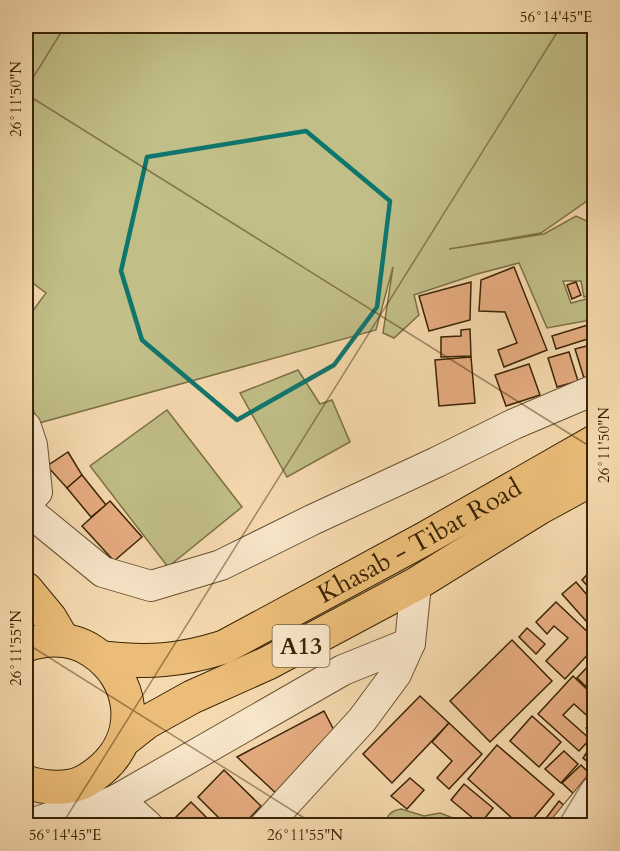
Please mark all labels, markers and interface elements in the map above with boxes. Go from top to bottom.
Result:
text: 56°14'45"E [520,7,592,27]
text: 26°11'50"N [6,61,26,137]
text: 26°11'50"N [594,407,614,483]
street label: Khasab - Tibat Road [311,470,528,611]
text: 26°11'55"N [6,610,26,686]
road number: A13 [272,625,330,667]
text: 56°14'45"E [29,825,101,845]
text: 26°11'55"N [267,825,343,845]

